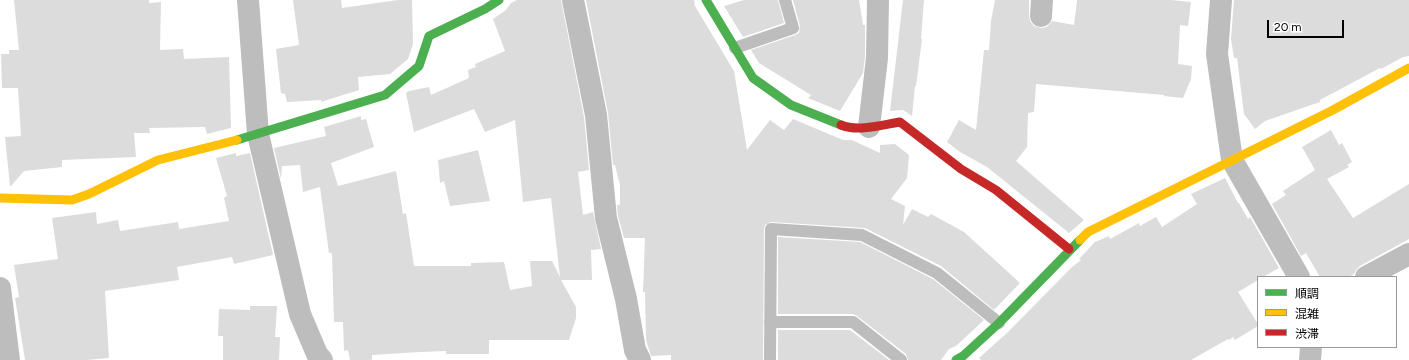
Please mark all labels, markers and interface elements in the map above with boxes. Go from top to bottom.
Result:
scale bar [1269,12,1346,38]
text: 20 m [1274,20,1302,34]
legend [1257,276,1397,348]
text: 順調 [1295,287,1319,301]
text: 混雑 [1295,307,1319,321]
text: 渋滞 [1295,327,1319,341]

